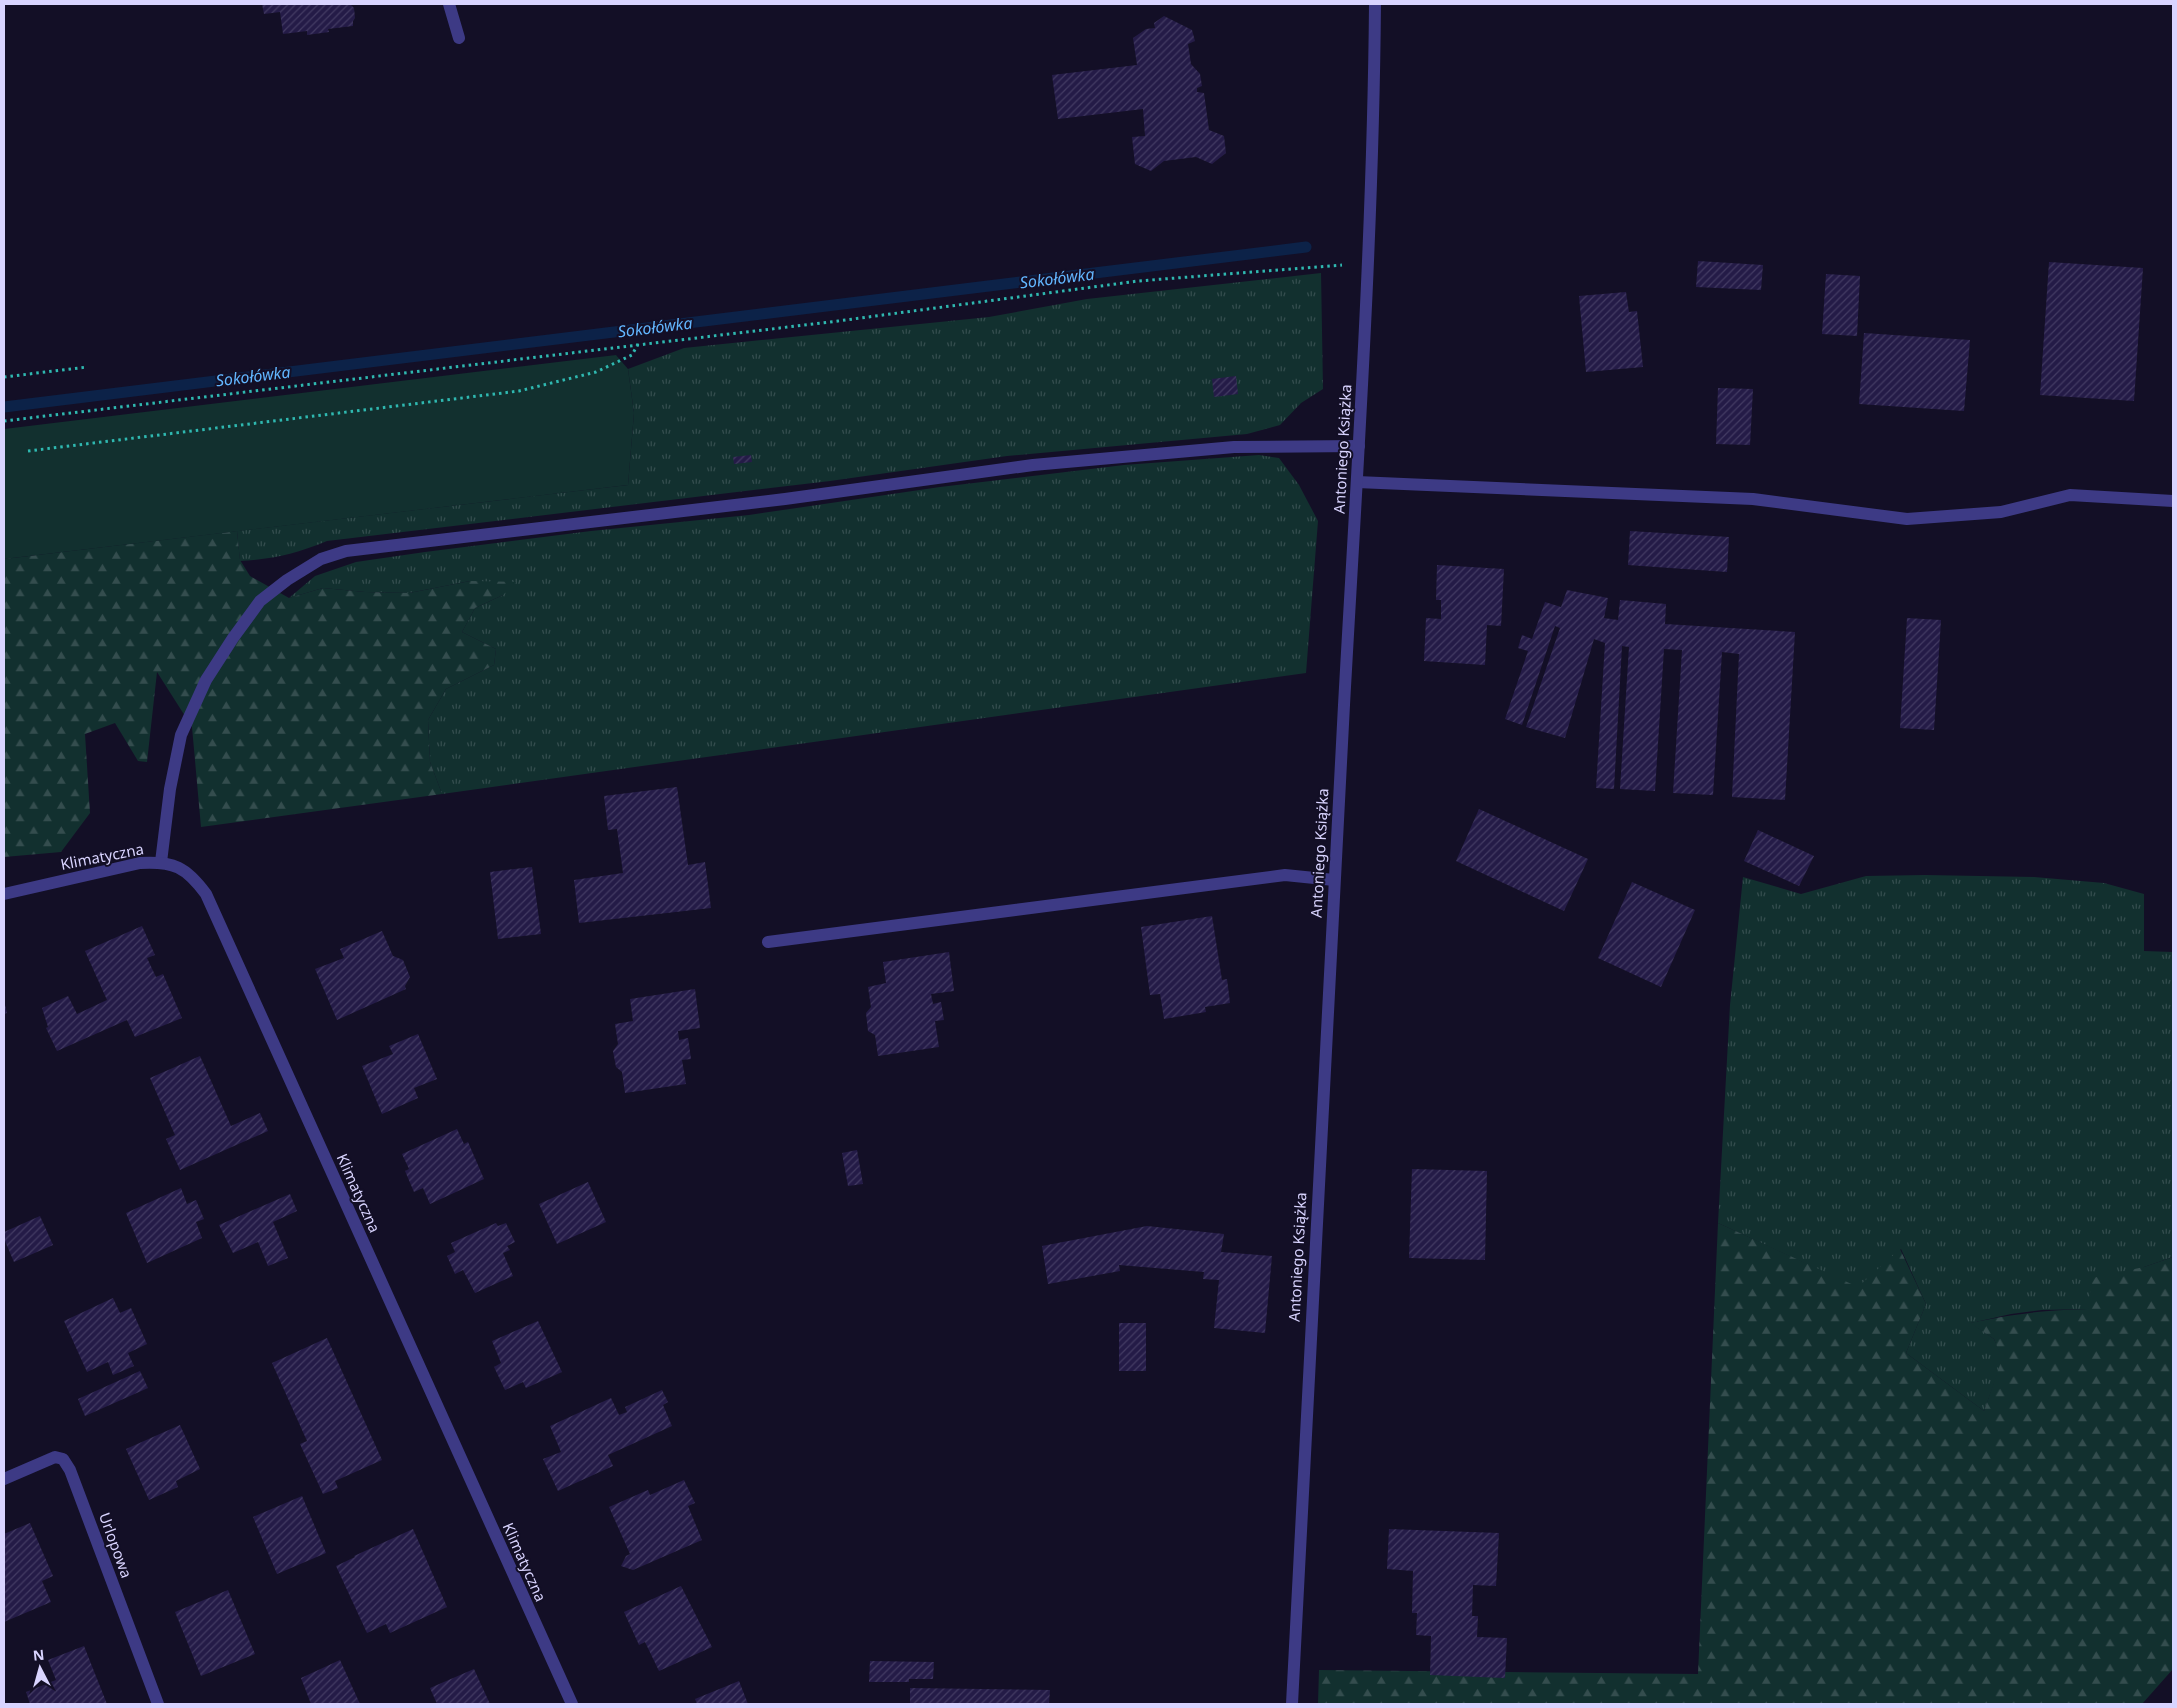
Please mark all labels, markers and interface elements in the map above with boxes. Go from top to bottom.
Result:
water label: Sokołówka [1018,263,1096,293]
water label: Sokołówka [616,312,694,342]
water label: Sokołówka [214,361,292,391]
street label: Antoniego Książka [1329,384,1355,514]
street label: Antoniego Książka [1306,788,1332,918]
street label: Klimatyczna [59,838,145,874]
street label: Klimatyczna [333,1150,385,1236]
street label: Antoniego Książka [1284,1192,1310,1322]
street label: Urlopowa [95,1509,137,1581]
street label: Klimatyczna [499,1519,551,1605]
north arrow [15,1643,65,1693]
text: N [32,1645,45,1665]

